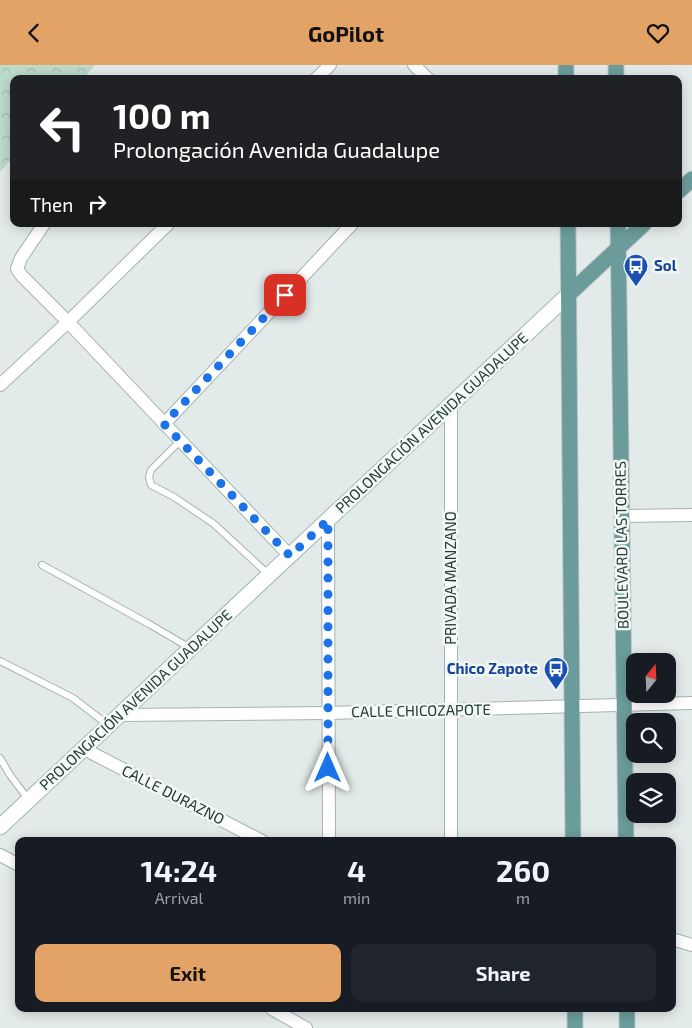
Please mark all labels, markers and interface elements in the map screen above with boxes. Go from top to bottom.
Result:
icon: back [20,19,48,47]
icon: heart [644,19,672,47]
text: GoPilot [308,20,384,46]
text: 100 m [113,94,211,136]
icon: left [30,95,95,160]
text: Prolongación Avenida Guadalupe [113,136,440,162]
icon: right [83,190,111,218]
text: Then [30,193,73,216]
bus stop icon: Sol [623,253,649,287]
place label: Sol [654,256,677,274]
pin [264,274,306,316]
icon: arrive [271,281,299,309]
street label: PROLONGACIÓN AVENIDA GUADALUPE [331,328,531,516]
street label: BOULEVARD LAS TORRES [611,461,631,629]
street label: PRIVADA MANZANO [441,511,459,645]
street label: PROLONGACIÓN AVENIDA GUADALUPE [35,605,235,793]
north arrow [626,653,676,703]
map controls [626,653,676,823]
bus stop icon: Chico Zapote [543,656,569,690]
place label: Chico Zapote [447,659,538,677]
street label: CALLE CHICOZAPOTE [351,700,491,720]
button: search [626,713,676,763]
position arrow [301,741,353,793]
street label: CALLE DURAZNO [119,761,228,828]
button: layers [626,773,676,823]
text: 14:24 [141,852,217,888]
text: 4 [347,852,366,888]
text: 260 [496,852,550,888]
text: Arrival [155,888,203,907]
text: min [343,888,370,907]
text: m [516,888,530,907]
button: Exit [35,944,341,1002]
button: Share [351,944,656,1002]

